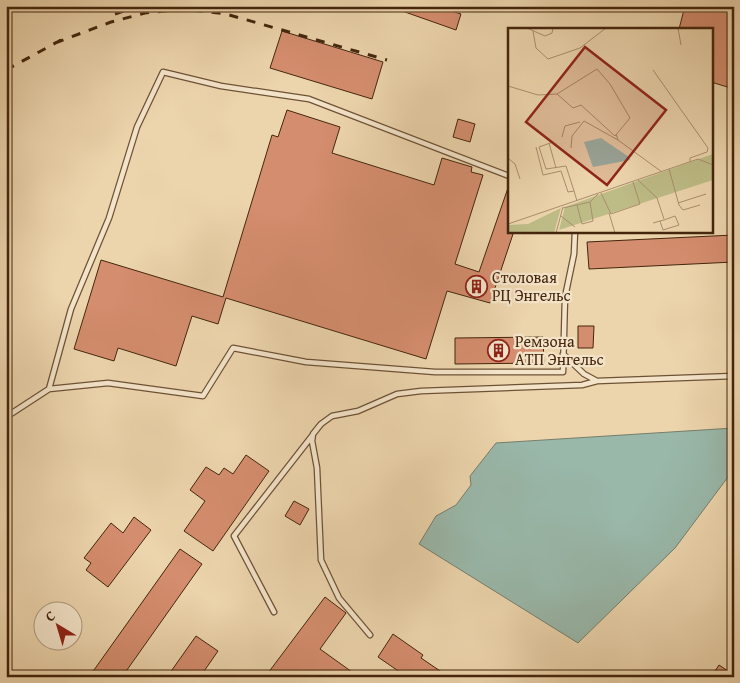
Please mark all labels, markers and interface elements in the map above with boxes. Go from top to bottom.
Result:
inset map [508,28,712,232]
place label: Столовая РЦ Энгельс [492,265,571,307]
building icon: Столовая РЦ Энгельс [464,274,488,298]
place label: Ремзона АТП Энгельс [515,329,604,371]
building icon: Ремзона АТП Энгельс [487,338,511,362]
north arrow [32,600,82,650]
text: С [41,605,59,626]

